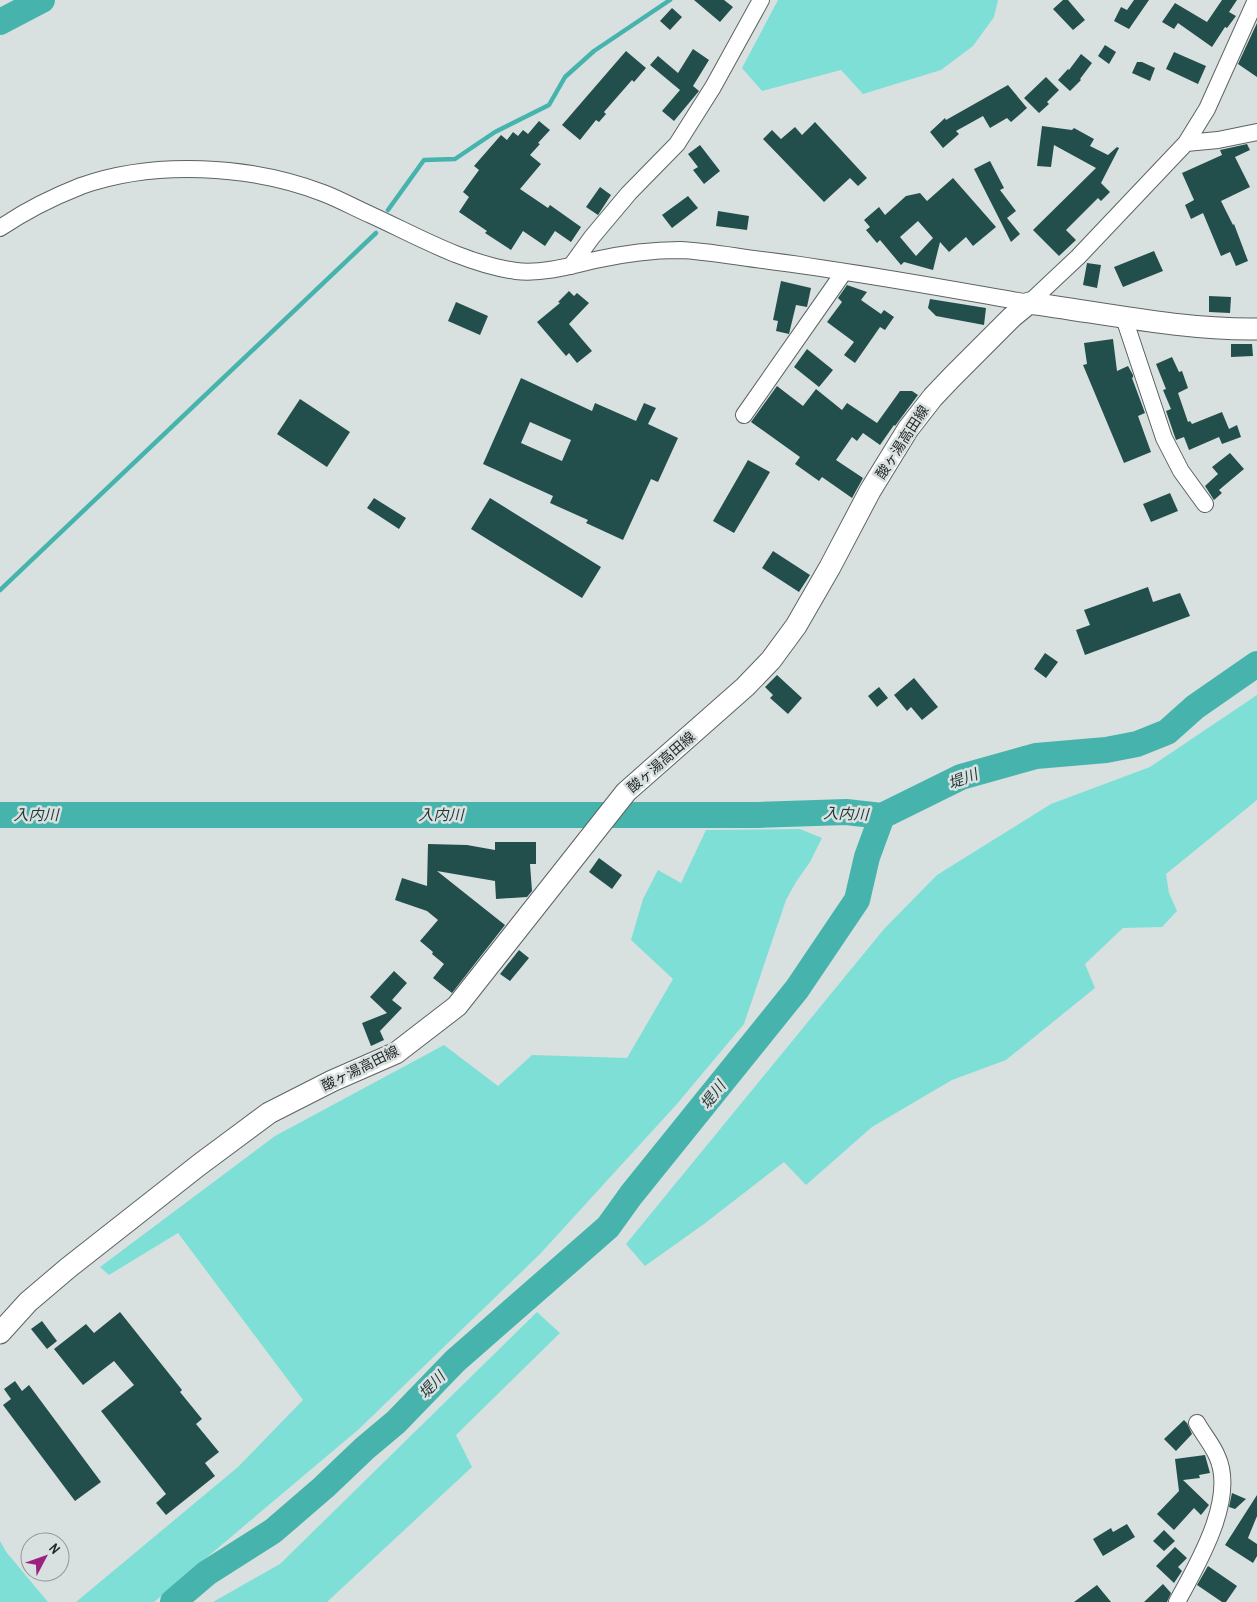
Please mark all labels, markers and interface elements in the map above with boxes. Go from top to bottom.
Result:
street label: 酸ヶ湯高田線 [872,402,932,482]
street label: 酸ヶ湯高田線 [623,728,699,796]
water label: 堤川 [945,763,982,794]
water label: 入内川 [823,802,871,825]
water label: 入内川 [13,804,60,825]
water label: 入内川 [418,804,465,825]
street label: 酸ヶ湯高田線 [318,1041,402,1095]
water label: 堤川 [695,1075,731,1113]
water label: 堤川 [414,1365,451,1403]
north arrow [20,1532,70,1582]
text: N [45,1539,64,1558]

